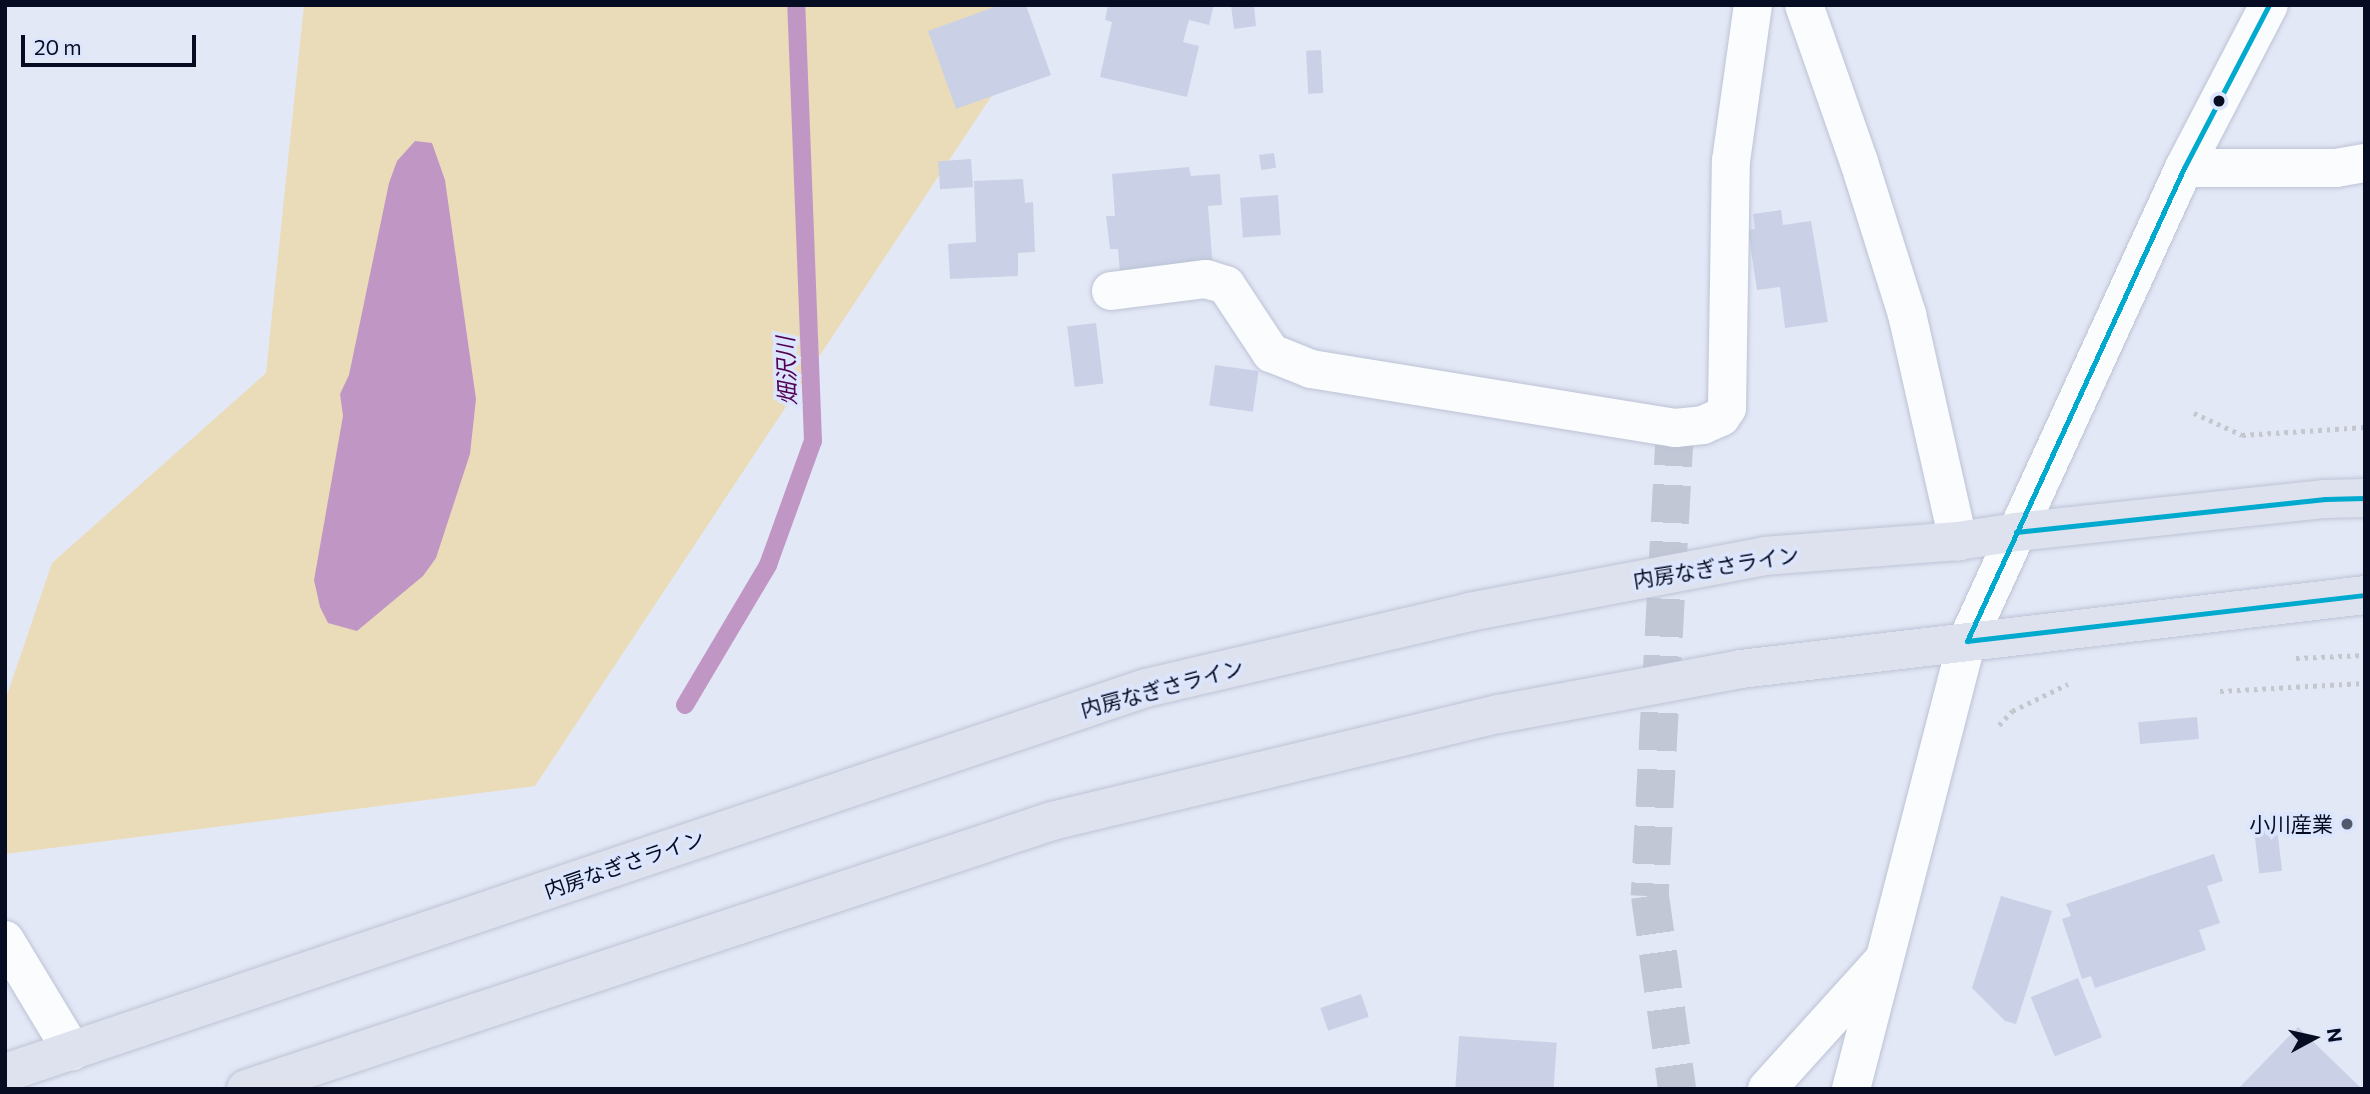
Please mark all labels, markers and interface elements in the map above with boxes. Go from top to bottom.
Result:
scale bar [24,21,200,65]
text: 20 m [34,34,82,59]
unlabelled marker [2212,94,2226,108]
water label: 畑沢川 [771,336,801,406]
street label: 内房なぎさライン [1631,541,1801,593]
street label: 内房なぎさライン [1078,654,1246,722]
place label: 小川産業 [2249,811,2333,837]
marker: 小川産業 [2339,816,2355,832]
street label: 内房なぎさライン [540,825,708,903]
north arrow [2279,1003,2349,1073]
text: N [2323,1026,2348,1044]

